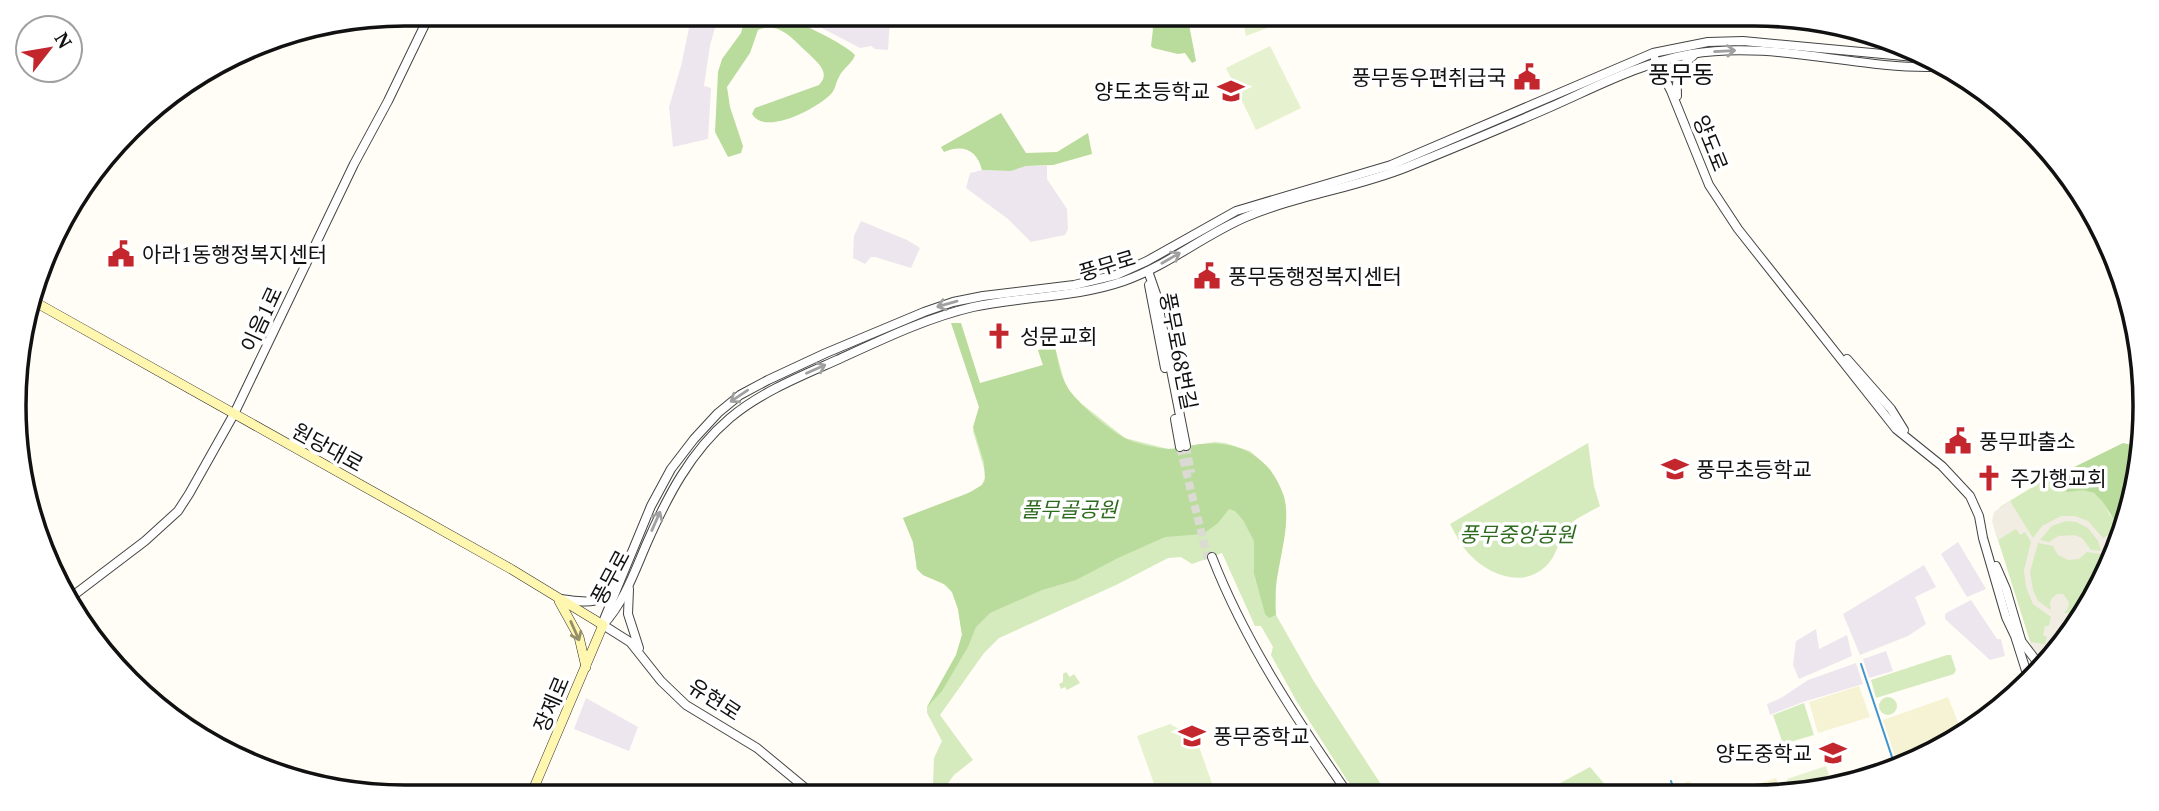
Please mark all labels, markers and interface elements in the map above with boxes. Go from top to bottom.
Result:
north arrow [14,14,84,84]
text: N [50,27,79,53]
one-way arrow [1713,44,1736,57]
district label: 풍무동 [1648,58,1714,90]
public building icon: 풍무동우편취급국 [1512,62,1542,92]
place label: 풍무동우편취급국 [1351,63,1506,91]
school or university icon: 양도초등학교 [1216,76,1246,106]
place label: 양도초등학교 [1094,77,1210,105]
street label: 양도로 [1687,111,1735,175]
public building icon: 아라1동행정복지센터 [106,239,136,269]
place label: 아라1동행정복지센터 [142,240,327,268]
street label: 풍무로 [1075,243,1139,287]
one-way arrow [1160,251,1180,265]
public building icon: 풍무동행정복지센터 [1192,261,1222,291]
place label: 풍무동행정복지센터 [1228,262,1402,290]
street label: 이음1로 [234,282,288,356]
street label: 풍무로68번길 [1154,290,1204,412]
one-way arrow [936,299,958,312]
church icon: 성문교회 [984,321,1014,351]
place label: 성문교회 [1020,322,1097,350]
one-way arrow [805,362,826,375]
one-way arrow [730,389,749,403]
street label: 원당대로 [287,416,369,478]
public building icon: 풍무파출소 [1943,426,1973,456]
place label: 풍무파출소 [1979,427,2076,455]
school or university icon: 풍무초등학교 [1660,454,1690,484]
place label: 풍무초등학교 [1696,455,1812,483]
church icon: 주가행교회 [1974,463,2004,493]
place label: 주가행교회 [2010,464,2107,492]
park label: 풀무골공원 [1021,495,1119,523]
one-way arrow [650,511,663,533]
park label: 풍무중앙공원 [1459,520,1577,548]
street label: 풍무로 [584,545,636,609]
one-way arrow [569,620,582,641]
street label: 유현로 [683,671,747,727]
street label: 장제로 [527,672,575,736]
school or university icon: 풍무중학교 [1177,721,1207,751]
place label: 풍무중학교 [1213,722,1310,750]
school or university icon: 양도중학교 [1818,738,1848,768]
place label: 양도중학교 [1715,739,1812,767]

